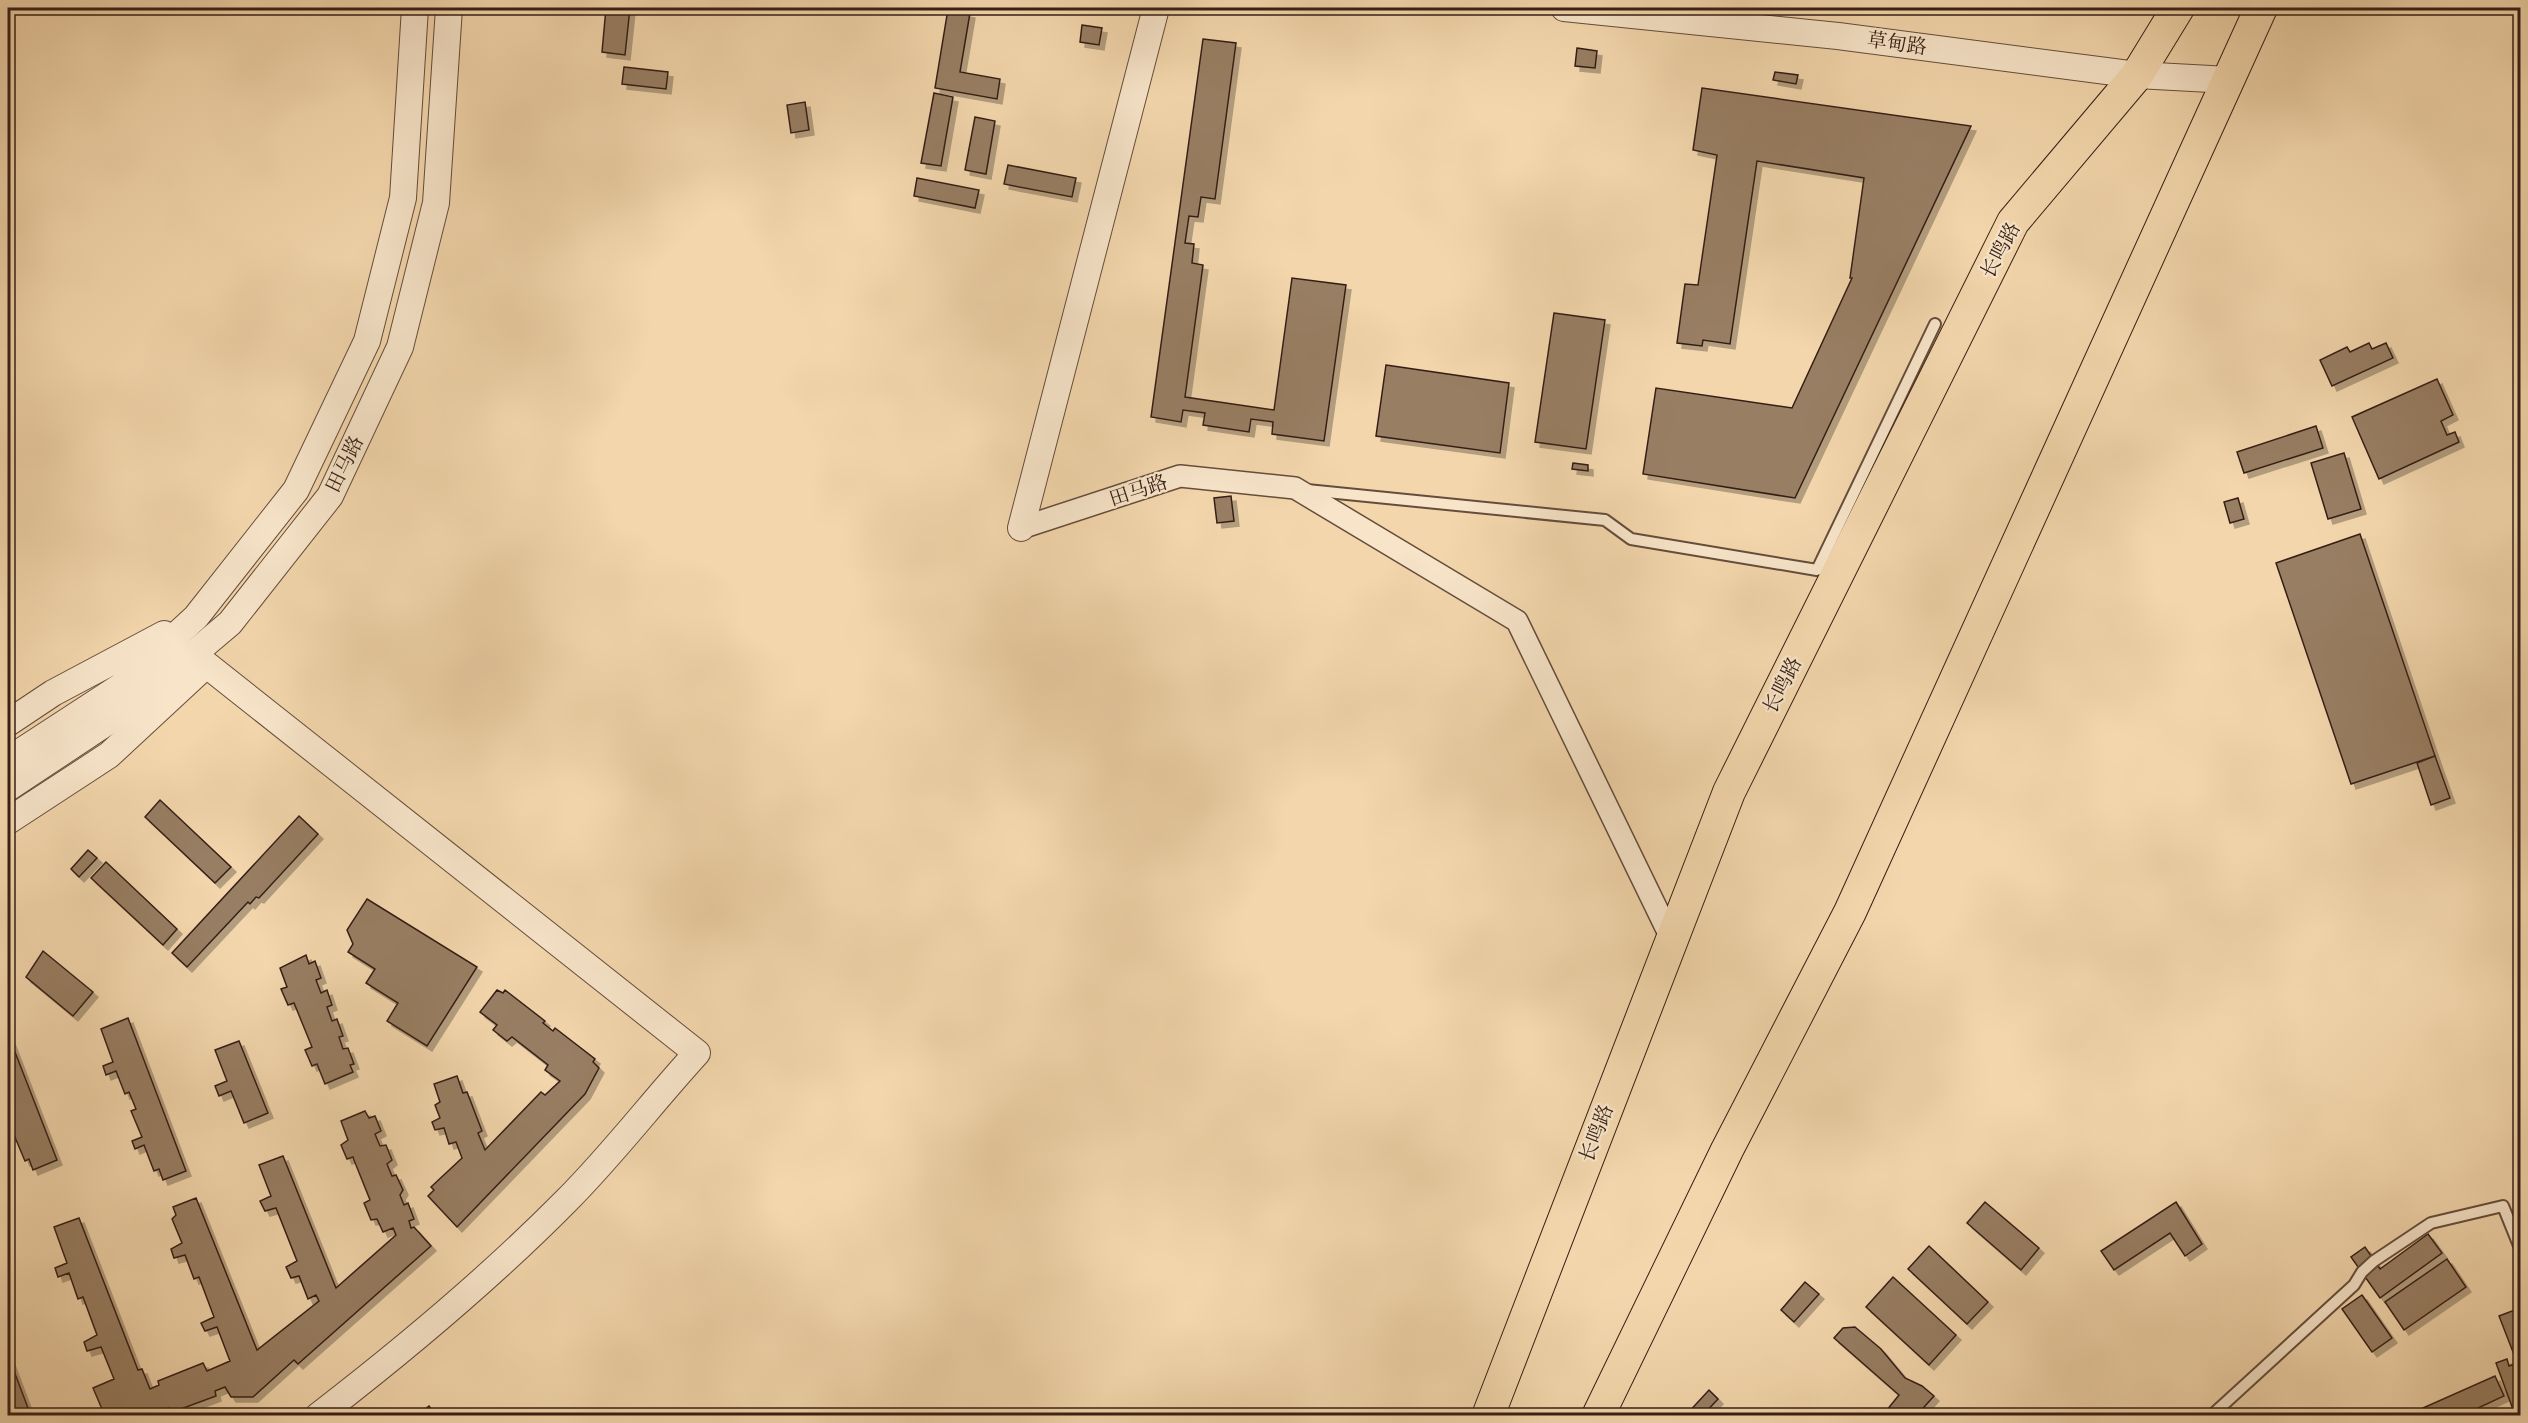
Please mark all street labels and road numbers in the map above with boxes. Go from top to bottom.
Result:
street label: 草甸路 [1866,27,1928,59]
street label: 长鸣路 [1975,218,2025,282]
street label: 田马路 [320,432,368,496]
street label: 田马路 [1106,469,1170,511]
street label: 长鸣路 [1758,653,1806,717]
street label: 长鸣路 [1574,1101,1618,1165]

